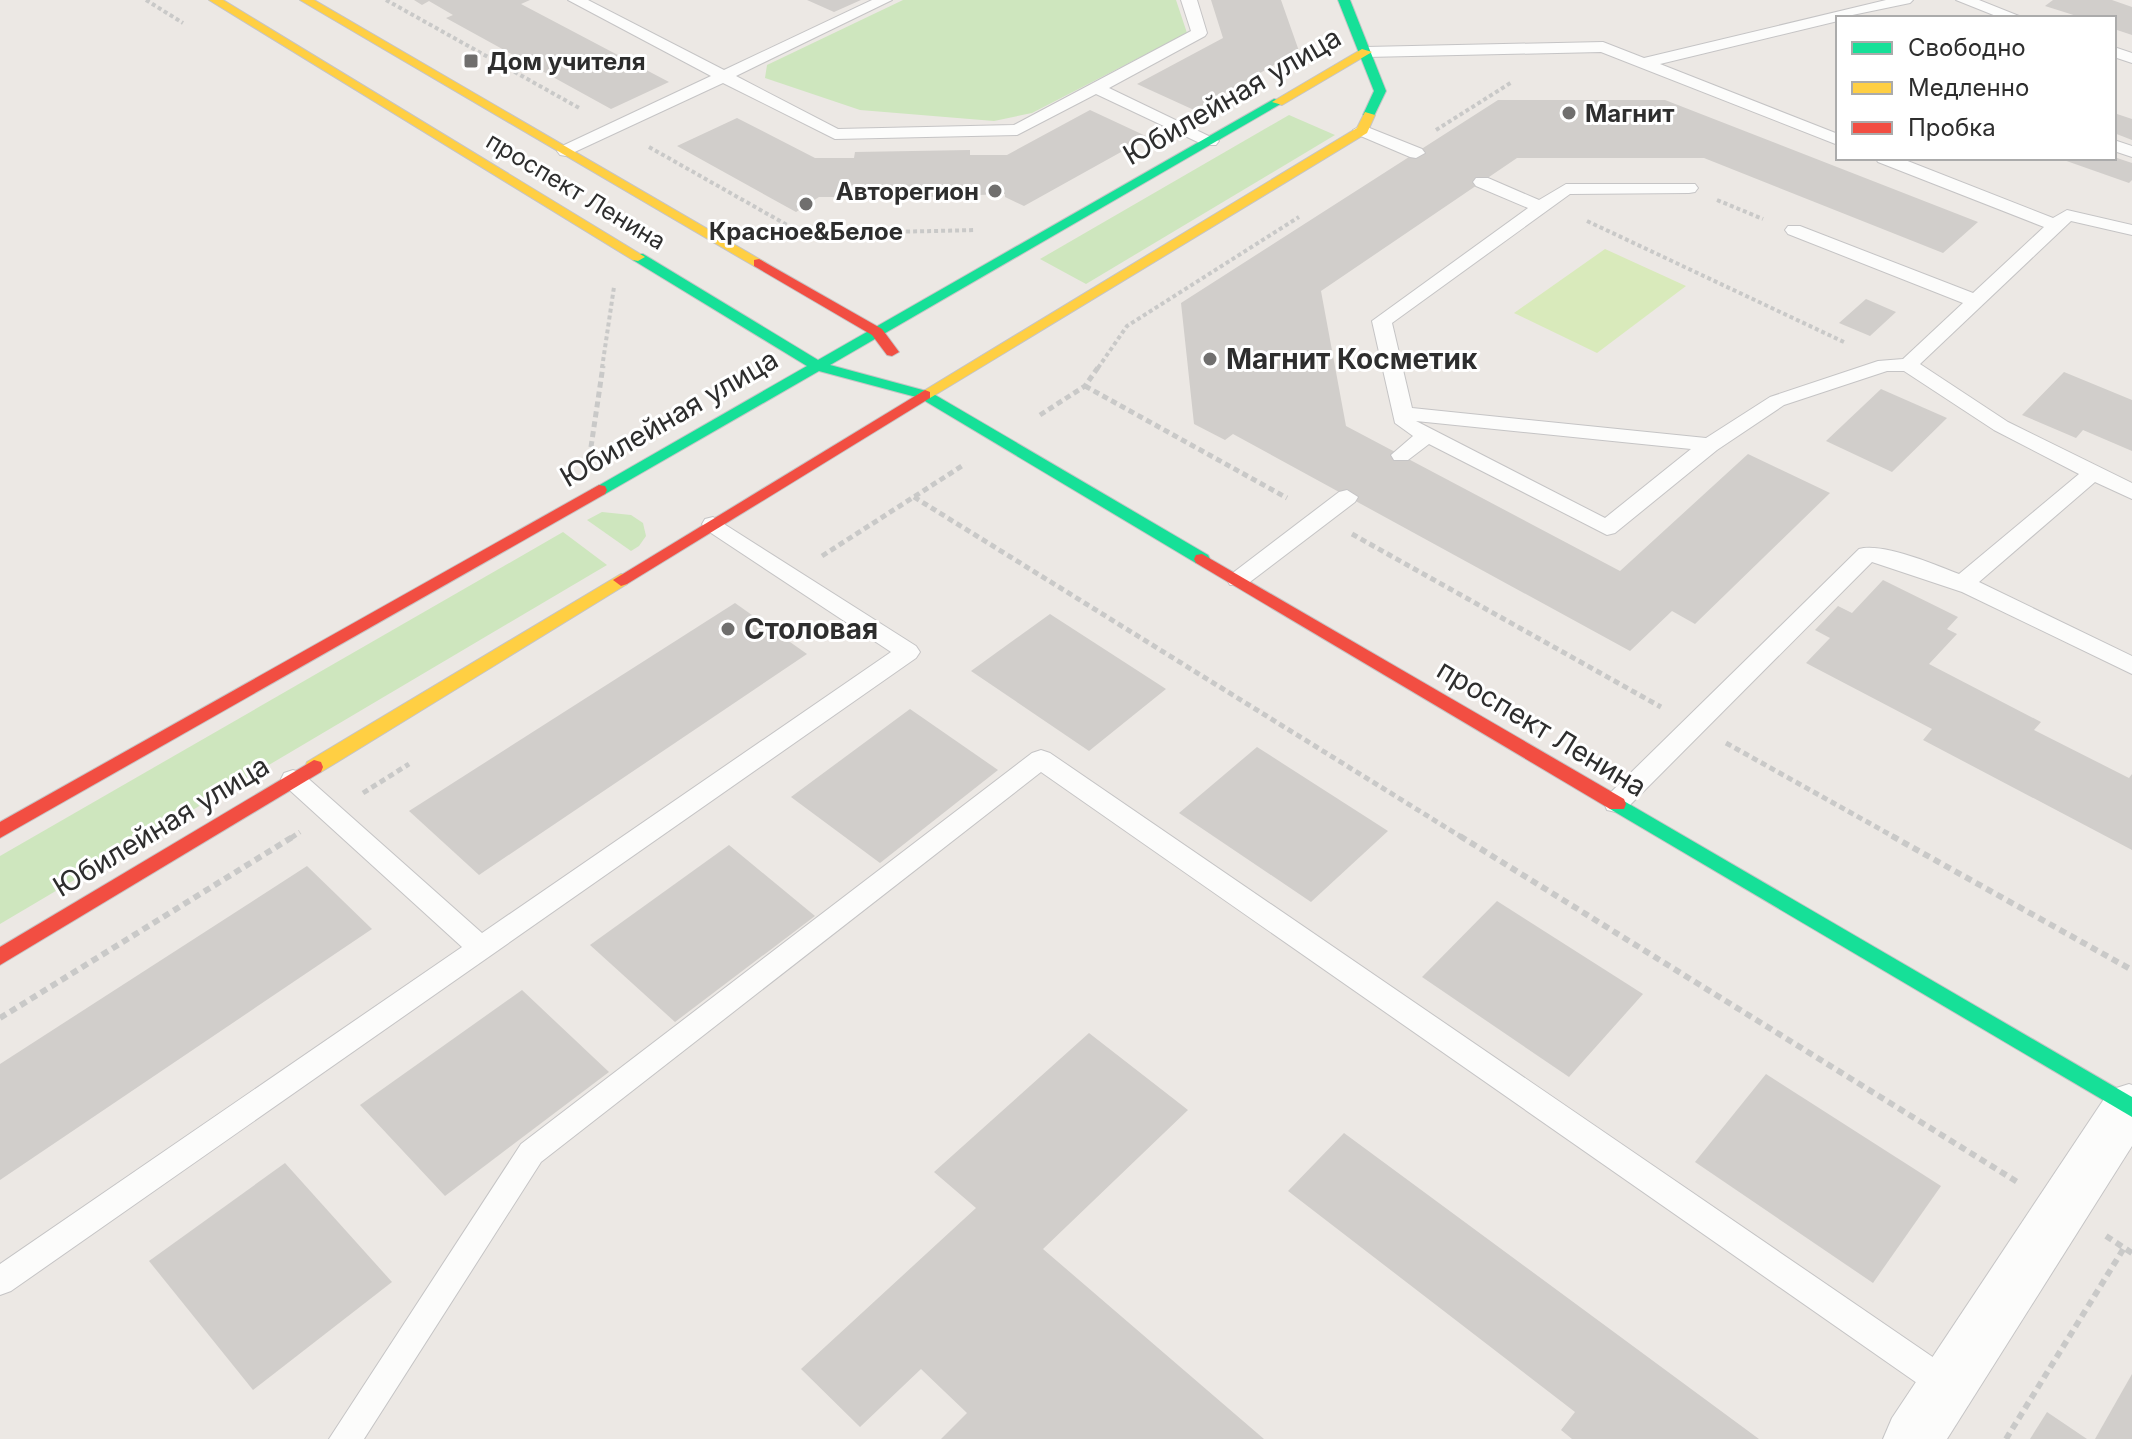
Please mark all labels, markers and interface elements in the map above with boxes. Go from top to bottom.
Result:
legend [1836,16,2116,160]
street label: Юбилейная улица [1117,20,1347,172]
text: Свободно [1908,33,2026,62]
place label: Дом учителя [487,47,646,76]
marker: Дом учителя [462,52,480,70]
text: Медленно [1908,73,2029,102]
place label: Магнит [1585,99,1674,128]
marker: Магнит [1560,104,1578,122]
text: Пробка [1908,113,1996,142]
street label: проспект Ленина [481,126,671,256]
place label: Авторегион [836,177,979,206]
marker: Авторегион [986,182,1004,200]
marker: Красное&Белое [797,195,815,213]
place label: Красное&Белое [709,217,903,246]
street label: Юбилейная улица [554,342,784,494]
place label: Магнит Косметик [1226,342,1478,376]
marker: Магнит Косметик [1201,350,1219,368]
place label: Столовая [744,612,878,646]
marker: Столовая [719,620,737,638]
street label: проспект Ленина [1431,652,1653,804]
street label: Юбилейная улица [47,748,275,904]

